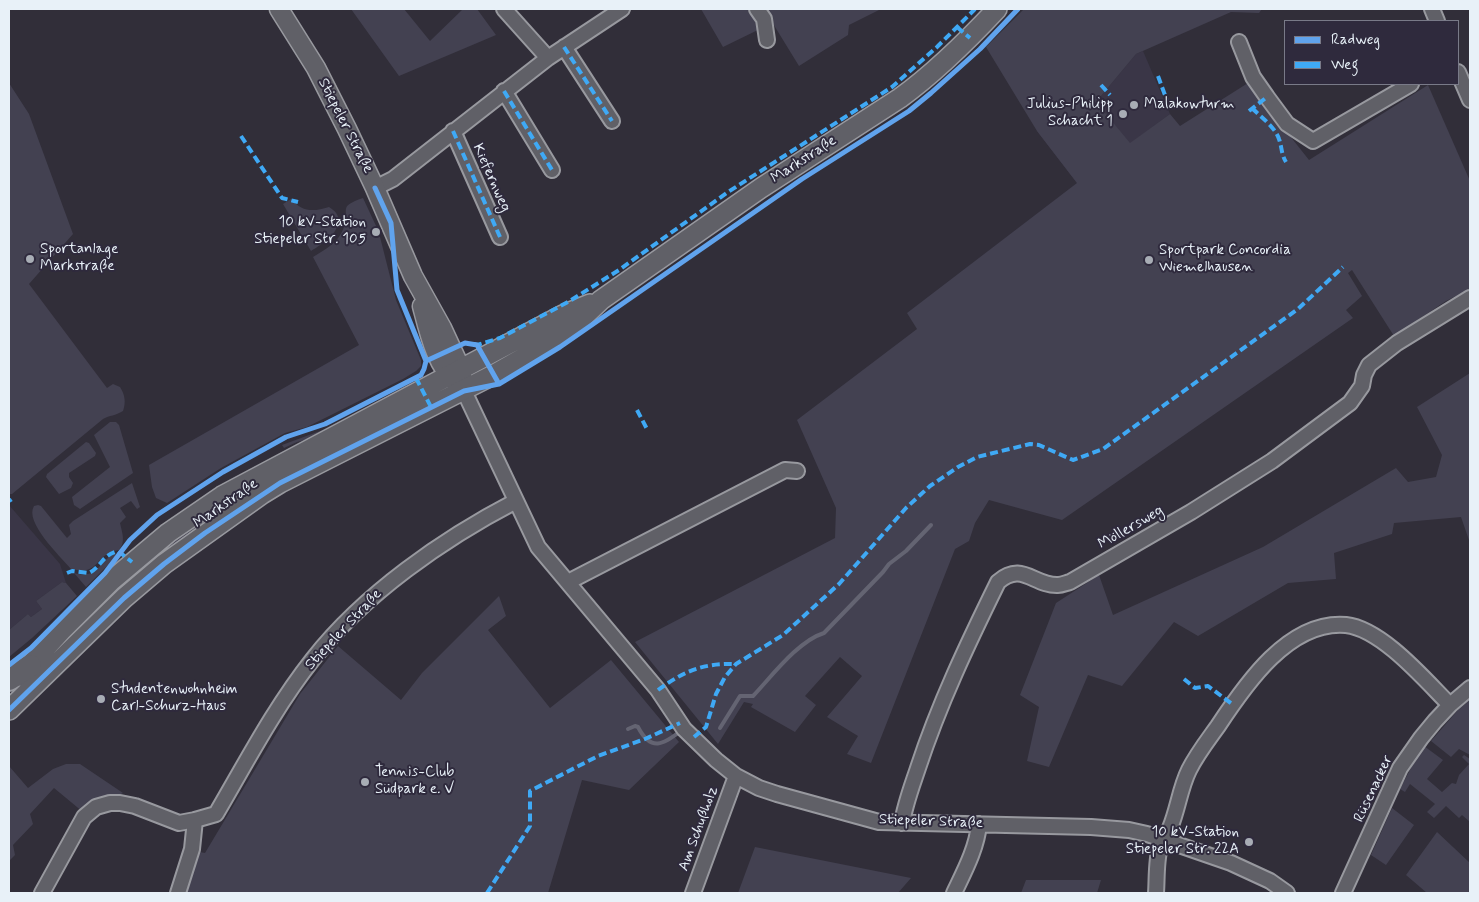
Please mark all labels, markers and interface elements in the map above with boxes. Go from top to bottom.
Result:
legend [1284,20,1459,85]
text: Radweg [1331,30,1380,50]
text: Weg [1331,55,1358,75]
street label: Stiepeler Straße [313,75,377,177]
place label: Julius-Philipp Schacht 1 [1027,96,1113,131]
place label: Malakowturm [1144,96,1235,114]
marker: Malakowturm [1128,99,1140,111]
marker: Julius-Philipp Schacht 1 [1117,108,1129,120]
street label: Markstraße [768,132,840,188]
street label: Kiefernweg [468,141,514,215]
place label: 10 kV-Station Stiepeler Str. 105 [254,214,366,249]
marker: 10 kV-Station Stiepeler Str. 105 [370,226,382,238]
place label: Sportanlage Markstraße [40,241,118,276]
place label: Sportpark Concordia Wiemelhausen [1159,242,1291,277]
marker: Sportanlage Markstraße [24,253,36,265]
marker: Sportpark Concordia Wiemelhausen [1143,254,1155,266]
street label: Markstraße [190,475,262,533]
street label: Möllersweg [1095,502,1167,554]
street label: Stiepeler Straße [302,586,386,674]
place label: Studentenwohnheim Carl-Schurz-Haus [111,681,237,716]
marker: Studentenwohnheim Carl-Schurz-Haus [95,693,107,705]
street label: Rüsenacker [1351,753,1397,825]
place label: Tennis-Club Südpark e. V [375,764,454,799]
marker: Tennis-Club Südpark e. V [359,776,371,788]
street label: Am Schußholz [675,784,723,874]
street label: Stiepeler Straße [879,811,983,833]
place label: 10 kV-Station Stiepeler Str. 22A [1126,824,1239,859]
marker: 10 kV-Station Stiepeler Str. 22A [1243,836,1255,848]

